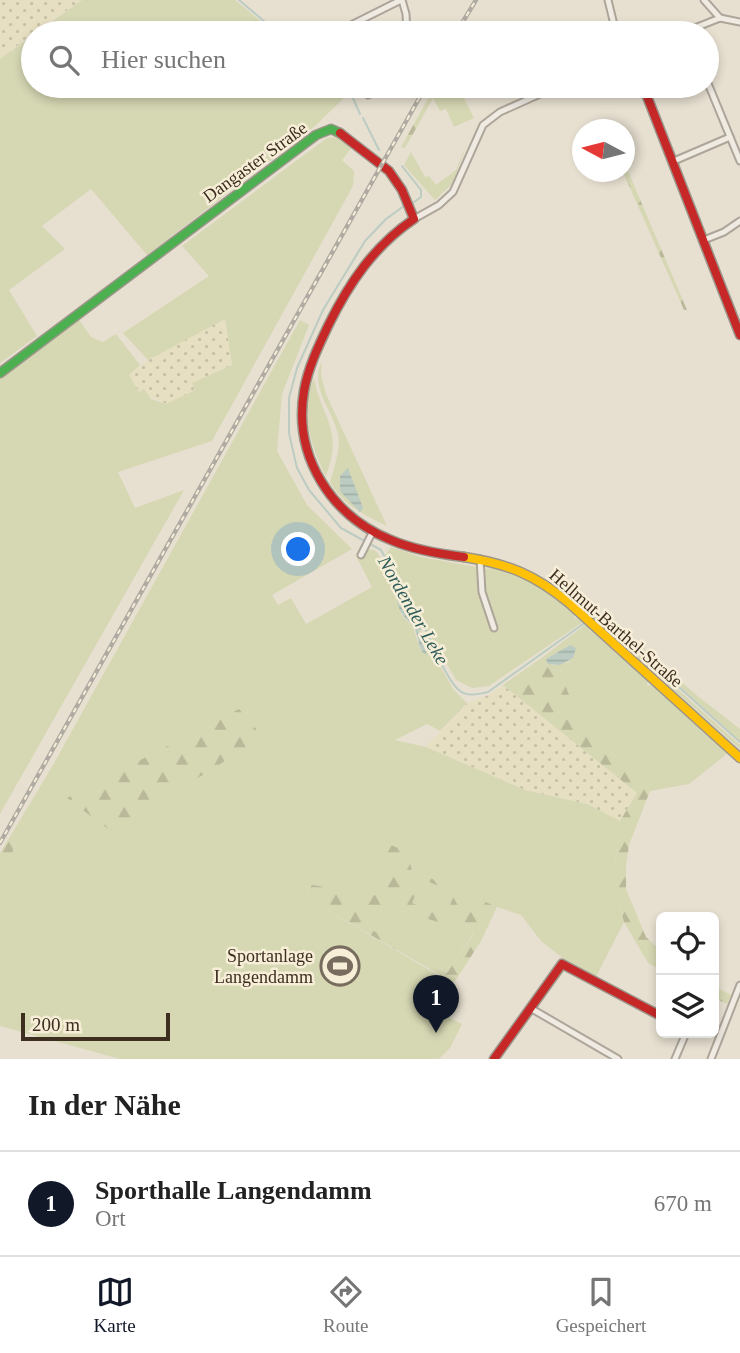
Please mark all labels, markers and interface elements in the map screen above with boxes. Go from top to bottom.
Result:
search box [21,21,719,98]
icon: search [45,41,83,79]
text: Hier suchen [101,45,226,74]
street label: Dangaster Straße [199,118,311,206]
north arrow [572,119,635,182]
your location [281,532,315,566]
water label: Nordender Leke [373,551,453,668]
street label: Hellmut-Barthel-Straße [545,565,687,691]
map controls [656,912,719,1038]
button: locate [656,912,719,975]
sports icon: Sportanlage Langendamm [319,945,361,987]
place label: Sportanlage Langendamm [214,946,313,987]
pin: 1 [413,975,459,1033]
button: layers [656,975,719,1038]
scale bar [21,1010,170,1042]
text: 200 m [32,1014,80,1035]
text: In der Nähe [28,1088,181,1121]
text: Sporthalle Langendamm [95,1176,372,1205]
text: 1 [45,1191,57,1216]
text: 670 m [654,1191,712,1216]
text: Ort [95,1206,126,1231]
tab: Karte [94,1273,136,1337]
tab: Route [323,1273,368,1337]
tab: Gespeichert [556,1273,646,1337]

